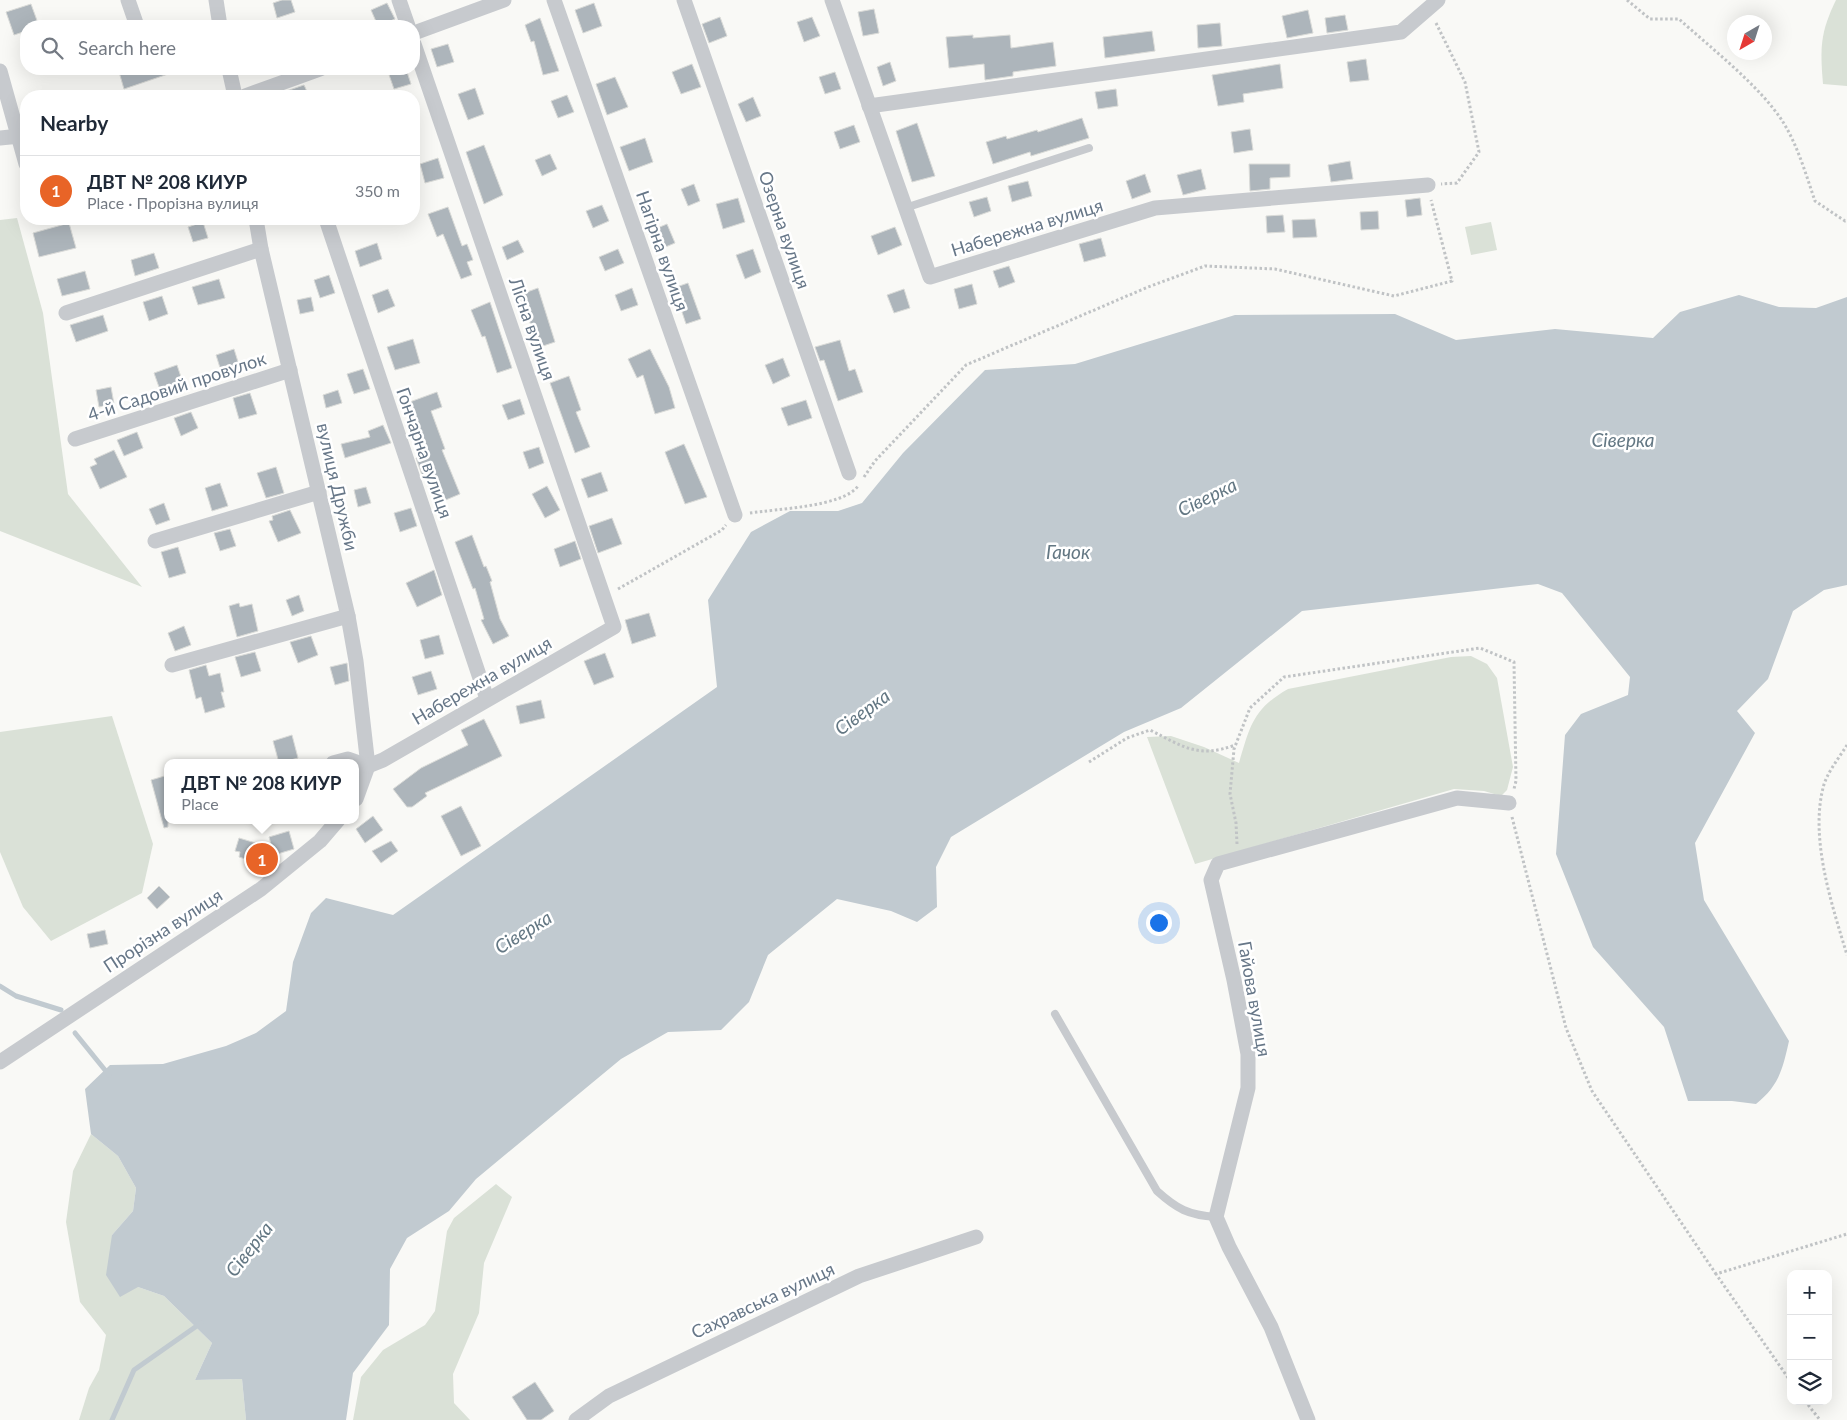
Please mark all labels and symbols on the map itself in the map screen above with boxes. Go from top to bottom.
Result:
north arrow [1727,15,1772,60]
street label: Озерна вулиця [754,168,815,292]
street label: Нагірна вулиця [632,188,694,314]
street label: Набережна вулиця [948,193,1105,261]
street label: Лісна вулиця [505,273,561,383]
street label: 4-й Садовий провулок [85,347,269,425]
street label: Гончарна вулиця [392,384,458,521]
street label: вулиця Дружби [313,421,363,553]
water label: Сіверка [1592,428,1655,451]
water label: Сіверка [1173,472,1240,521]
water label: Гачок [1046,540,1091,563]
street label: Набережна вулиця [408,631,555,729]
water label: Сіверка [829,684,894,739]
pin: 1 [246,840,278,878]
street label: Прорізна вулиця [99,884,226,977]
water label: Сіверка [490,905,556,958]
your location [1146,910,1172,936]
street label: Гайова вулиця [1234,939,1276,1058]
water label: Сіверка [220,1217,277,1281]
street label: Сахравська вулиця [687,1257,838,1343]

